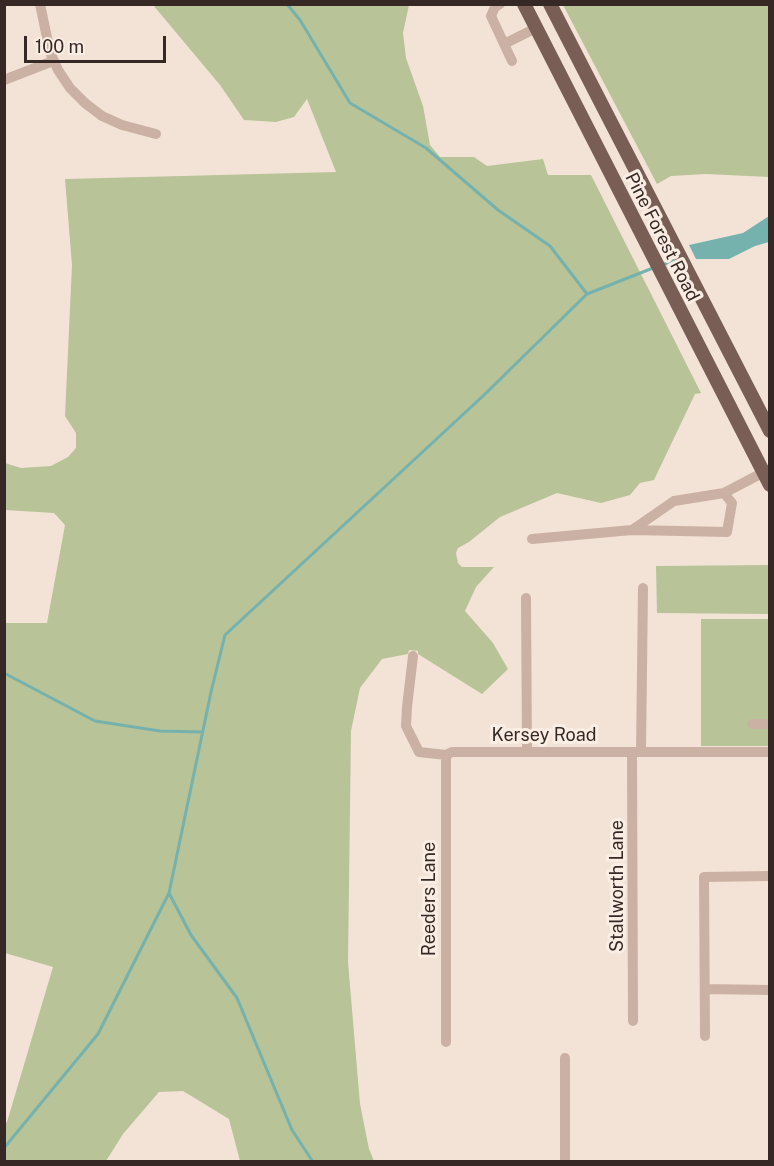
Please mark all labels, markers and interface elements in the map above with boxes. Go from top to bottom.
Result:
scale bar [27,24,170,62]
text: 100 m [35,36,84,57]
street label: Pine Forest Road [620,169,704,305]
street label: Kersey Road [492,724,596,746]
street label: Stallworth Lane [606,820,628,952]
street label: Reeders Lane [418,842,440,956]

